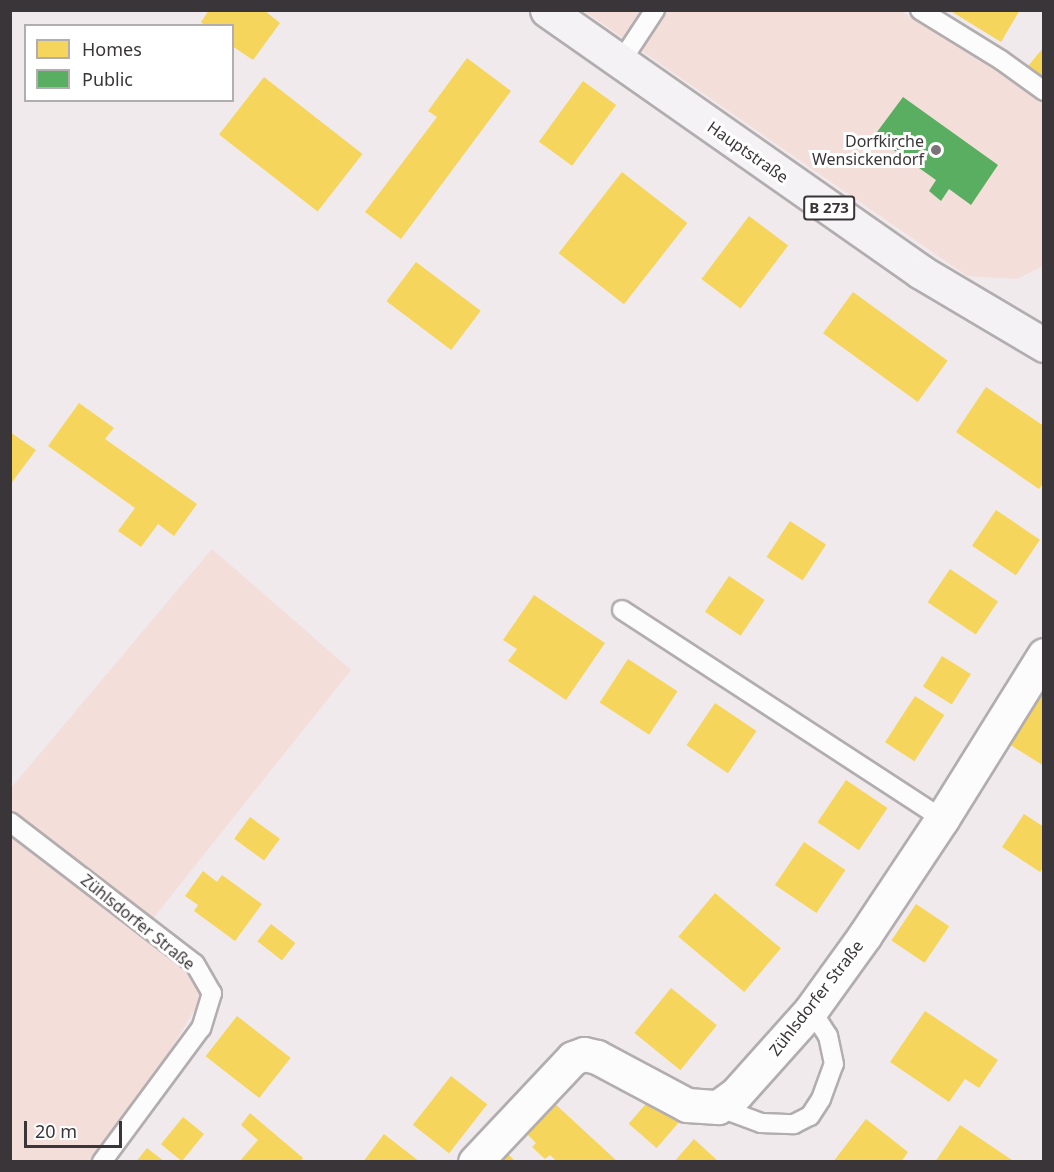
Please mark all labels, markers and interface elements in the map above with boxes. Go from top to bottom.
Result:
legend [24,24,234,102]
text: Homes [82,37,142,61]
text: Public [82,67,133,91]
street label: Hauptstraße [704,117,792,187]
place label: Dorfkirche Wensickendorf [812,131,924,169]
marker: Dorfkirche Wensickendorf [929,143,943,157]
road number: B 273 [802,196,856,220]
street label: Zühlsdorfer Straße [77,870,199,974]
street label: Zühlsdorfer Straße [765,937,867,1059]
scale bar [27,1109,124,1147]
text: 20 m [35,1119,77,1143]

